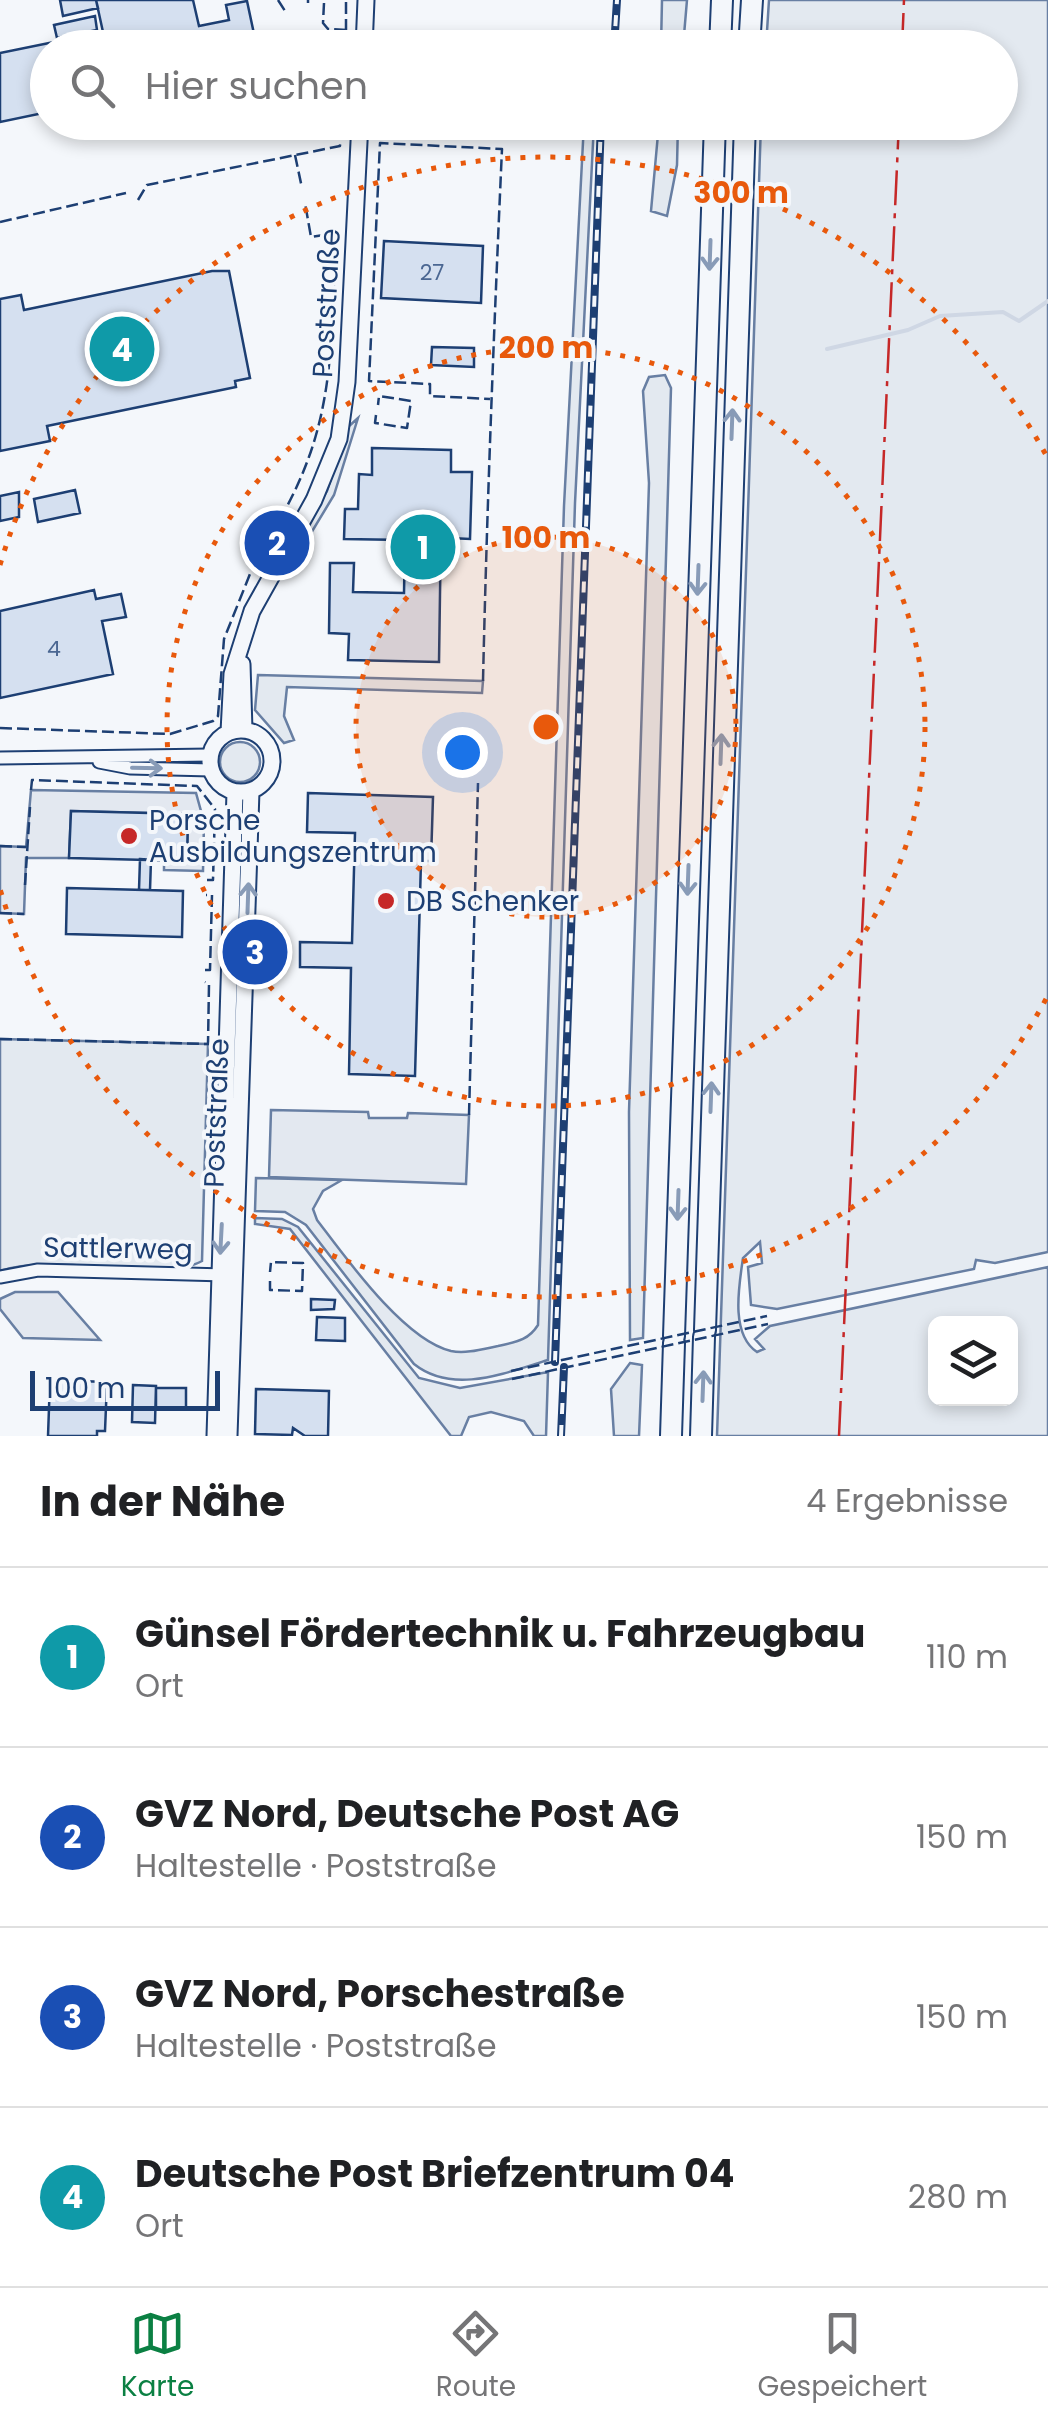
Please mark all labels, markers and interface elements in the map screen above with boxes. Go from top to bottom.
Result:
search box [30,30,1018,140]
icon: search [65,58,120,113]
text: Hier suchen [145,59,368,112]
text: 300 m [693,171,789,214]
street label: Poststraße [303,227,350,379]
one-way arrow [700,238,719,270]
house number: 27 [420,257,444,288]
pin: 4 [90,312,154,386]
text: 200 m [499,326,593,369]
one-way arrow [723,409,742,441]
pin: 2 [244,506,310,580]
pin: 1 [390,510,456,584]
text: 100 m [502,516,590,559]
one-way arrow [688,563,707,595]
house number: 4 [47,633,61,664]
centre of rings [528,709,564,745]
your location [437,727,488,778]
one-way arrow [712,734,731,766]
one-way arrow [131,759,163,778]
place label: Porsche Ausbildungszentrum [149,801,437,872]
marker: Porsche Ausbildungszentrum [118,825,140,847]
one-way arrow [678,863,697,895]
one-way arrow [238,882,257,914]
place label: DB Schenker [406,882,579,921]
marker: DB Schenker [375,890,397,912]
pin: 3 [222,914,288,990]
street label: Poststraße [194,1038,239,1188]
one-way arrow [702,1082,721,1114]
one-way arrow [669,1188,688,1220]
one-way arrow [212,1223,231,1255]
street label: Sattlerweg [43,1228,193,1269]
map controls [928,1316,1018,1406]
button: layers [928,1316,1018,1406]
scale bar [30,1366,220,1410]
text: 100 m [45,1369,125,1408]
one-way arrow [693,1371,712,1403]
text: In der Nähe [40,1472,285,1531]
text: 4 Ergebnisse [806,1478,1008,1523]
text: Günsel Fördertechnik u. Fahrzeugbau [135,1607,865,1660]
text: 1 [66,1634,79,1679]
text: 110 m [926,1634,1008,1679]
text: Ort [135,1663,184,1708]
text: GVZ Nord, Deutsche Post AG [135,1787,679,1840]
text: 2 [63,1814,82,1859]
text: 150 m [916,1814,1008,1859]
text: Haltestelle · Poststraße [135,1843,497,1888]
text: GVZ Nord, Porschestraße [135,1967,625,2020]
text: 3 [63,1994,82,2039]
text: 150 m [916,1994,1008,2039]
text: Haltestelle · Poststraße [135,2023,497,2068]
text: Deutsche Post Briefzentrum 04 [135,2147,735,2200]
text: 4 [62,2174,83,2219]
text: 280 m [908,2174,1008,2219]
text: Ort [135,2203,184,2248]
tab: Karte [121,2306,194,2408]
tab: Route [436,2306,516,2408]
tab: Gespeichert [757,2306,927,2408]

